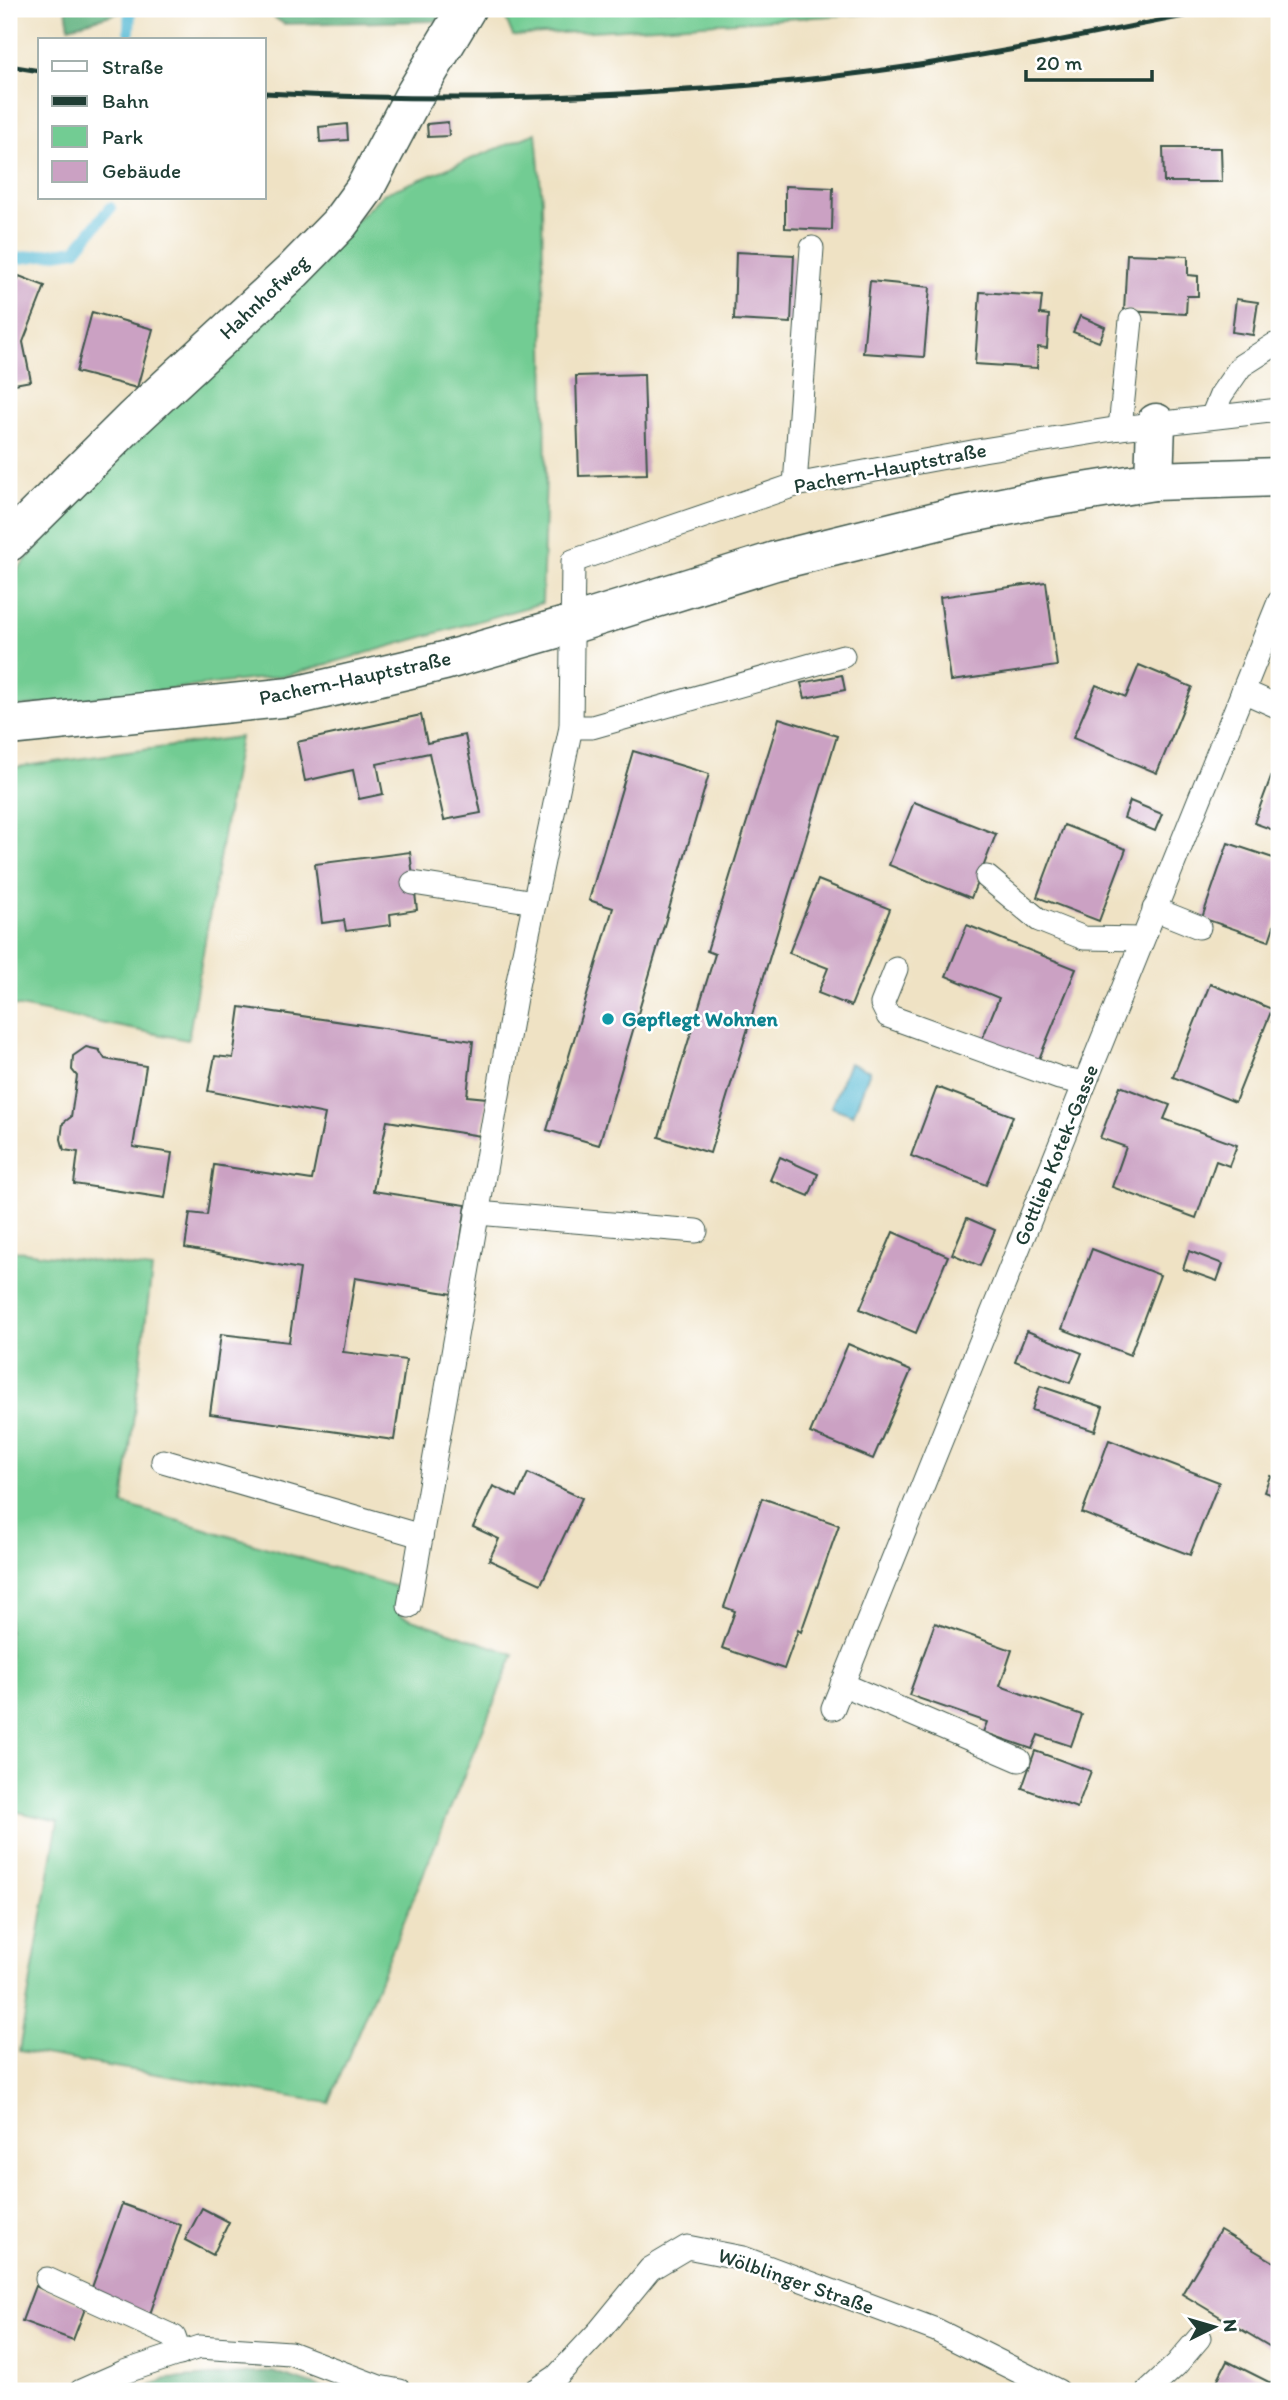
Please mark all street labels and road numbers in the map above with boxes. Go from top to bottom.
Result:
street label: Hahnhofweg [214,249,314,344]
street label: Pachern-Hauptstraße [792,437,988,498]
street label: Pachern-Hauptstraße [257,645,453,710]
street label: Gottlieb Kotek-Gasse [1008,1061,1103,1249]
street label: Wölblinger Straße [715,2242,877,2319]

